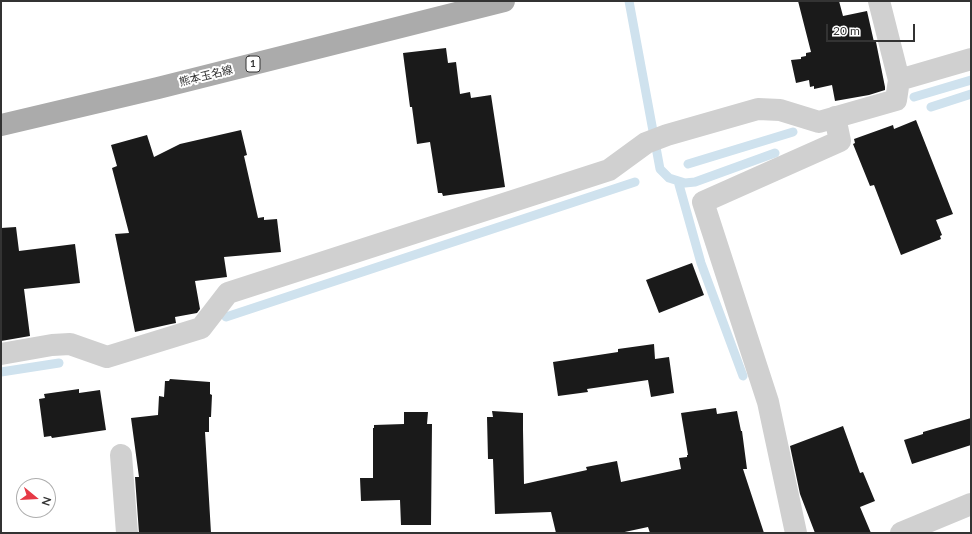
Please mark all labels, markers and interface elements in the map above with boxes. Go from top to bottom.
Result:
scale bar [828,16,917,42]
text: 20 m [833,23,860,38]
road number: 1 [246,56,260,72]
street label: 熊本玉名線 [178,63,234,89]
north arrow [16,478,56,518]
text: N [39,496,54,508]

